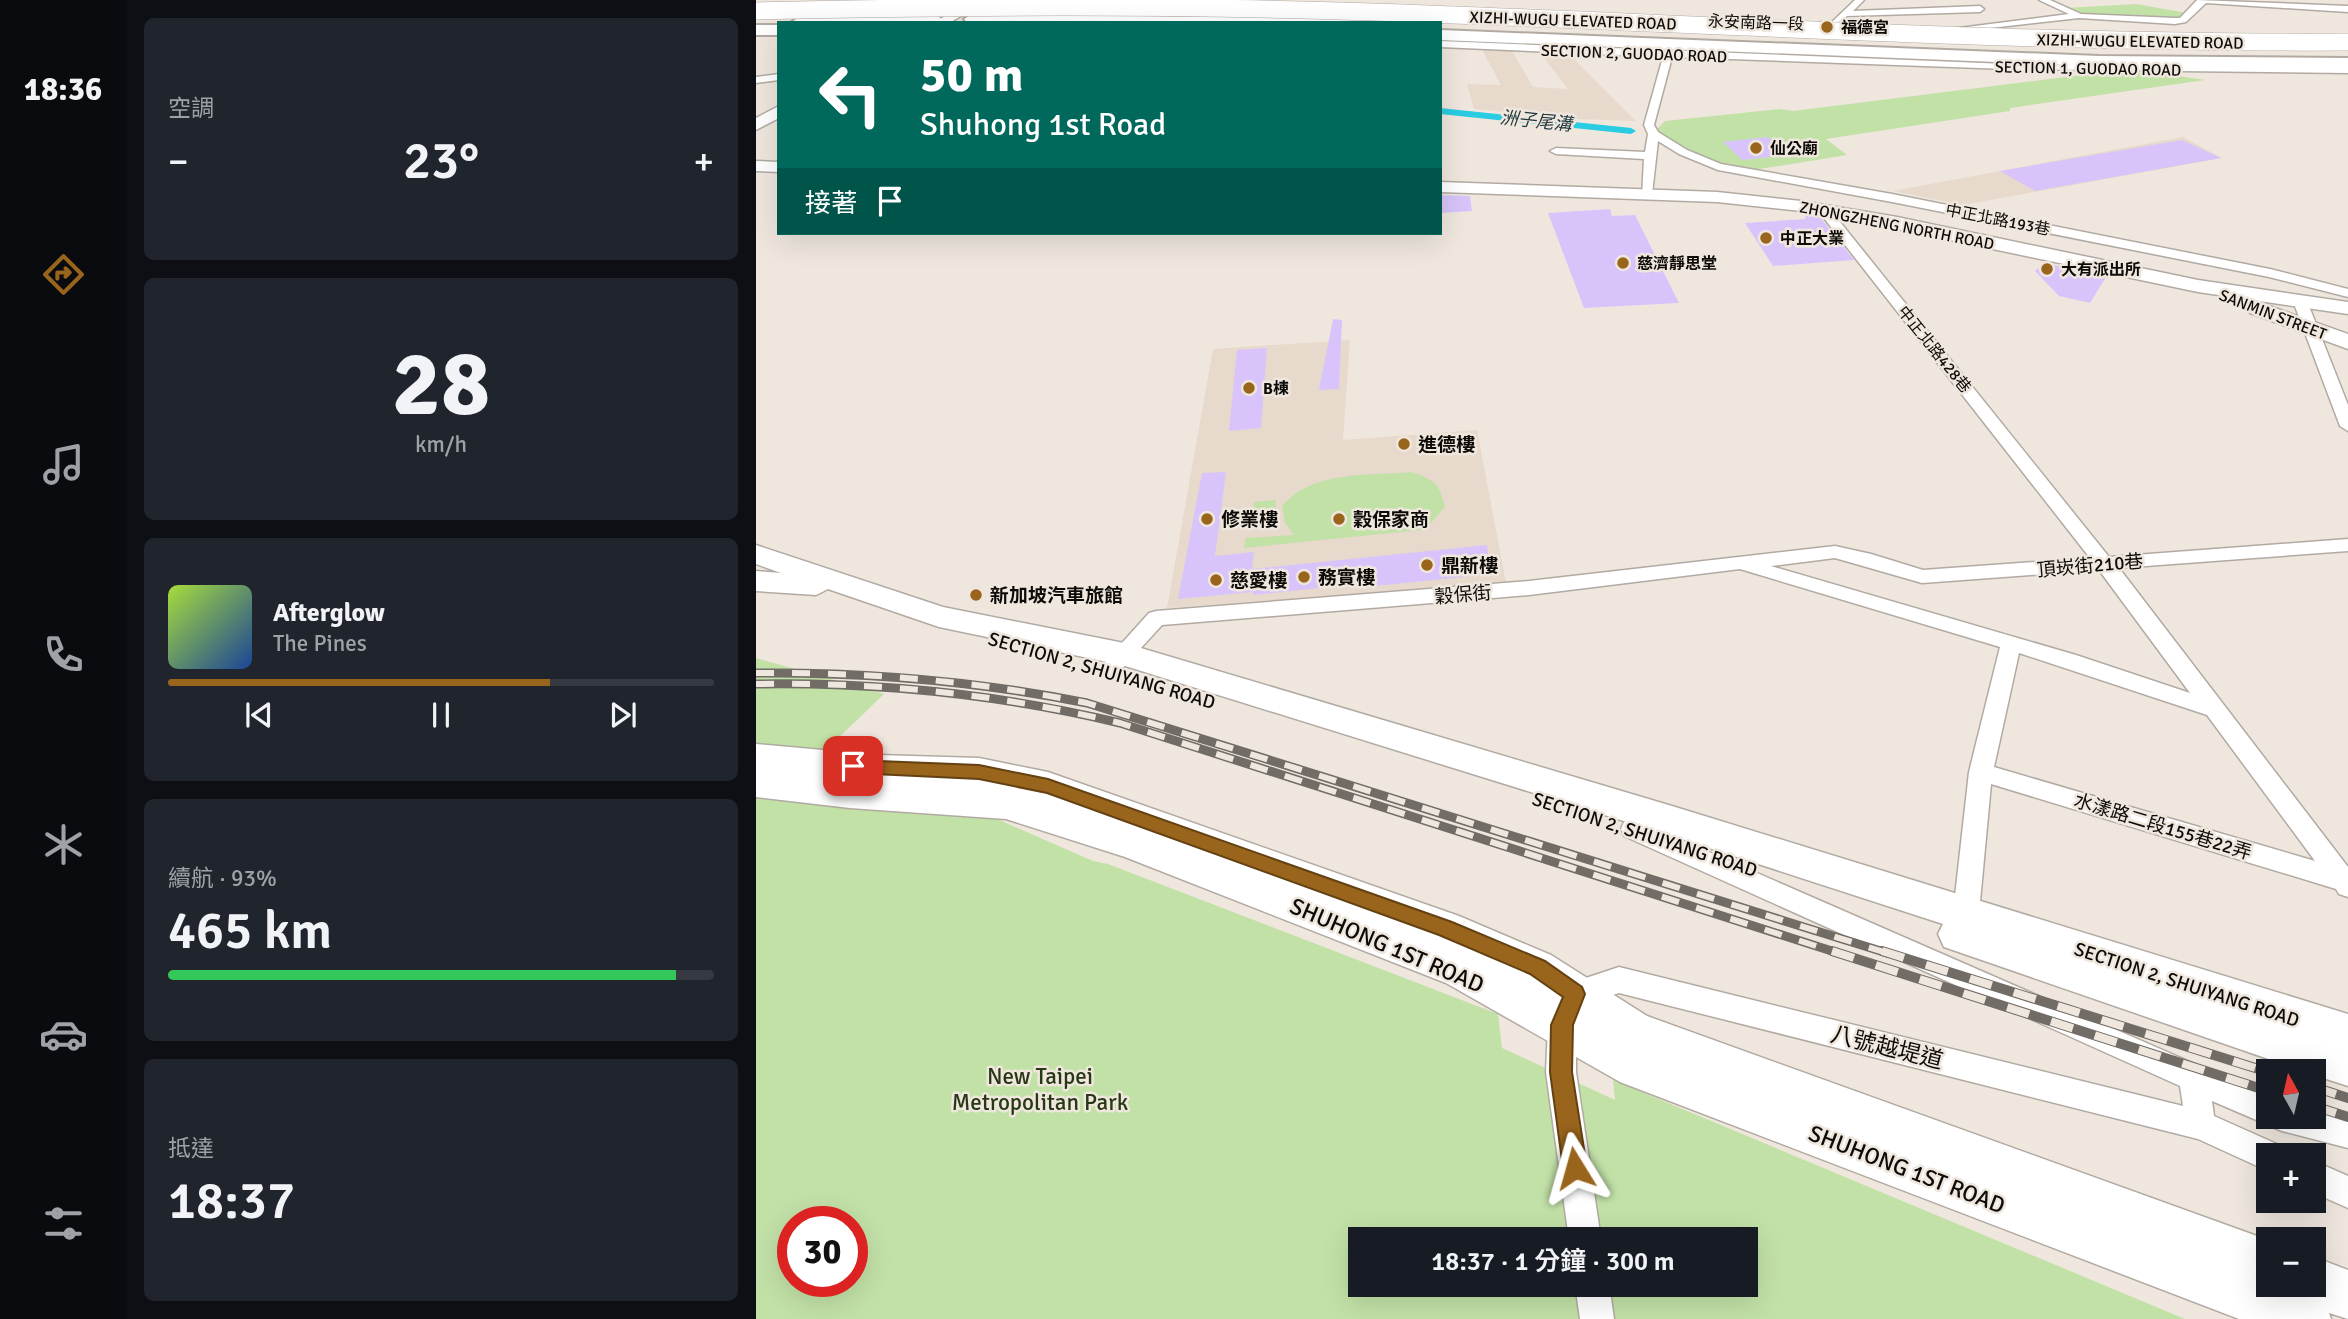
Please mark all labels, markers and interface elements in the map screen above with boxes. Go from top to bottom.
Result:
street label: XIZHI-WUGU ELEVATED ROAD [1469,7,1677,35]
street label: 永安南路一段 [1708,11,1804,35]
place label: 福德宮 [1841,18,1889,38]
marker: 福德宮 [1819,19,1835,35]
street label: XIZHI-WUGU ELEVATED ROAD [2036,30,2244,54]
street label: SECTION 2, GUODAO ROAD [1540,41,1727,67]
text: 50 m [920,45,1023,105]
icon: left [805,49,896,140]
street label: SECTION 1, GUODAO ROAD [1995,57,2181,81]
text: 18:36 [24,70,102,109]
text: 空調 [168,94,214,123]
text: Shuhong 1st Road [920,105,1166,144]
water label: 洲子尾溝 [1499,106,1576,136]
text: 23° [403,129,479,193]
text: − [168,138,189,185]
text: + [693,138,714,185]
place label: 仙公廟 [1770,139,1818,159]
marker: 仙公廟 [1748,140,1764,156]
icon: arrive [871,182,909,220]
text: 接著 [805,188,857,220]
street label: ZHONGZHENG NORTH ROAD [1798,197,1996,255]
street label: 中正北路193巷 [1944,200,2052,240]
place label: 中正大業 [1780,229,1844,249]
marker: 中正大業 [1758,230,1774,246]
icon: directions [39,250,88,299]
place label: 慈濟靜思堂 [1637,254,1717,274]
marker: 慈濟靜思堂 [1615,255,1631,271]
place label: 大有派出所 [2061,260,2141,280]
marker: 大有派出所 [2039,261,2055,277]
street label: SANMIN STREET [2216,285,2329,345]
street label: 中正北路428巷 [1893,302,1975,397]
text: 28 [392,328,490,441]
place label: B棟 [1263,379,1289,399]
marker: B棟 [1241,380,1257,396]
text: km/h [415,430,467,459]
place label: 進德樓 [1418,433,1475,457]
marker: 進德樓 [1396,436,1412,452]
icon: music [39,440,88,489]
place label: 修業樓 [1221,508,1278,532]
place label: 穀保家商 [1353,508,1429,532]
marker: 修業樓 [1199,511,1215,527]
marker: 穀保家商 [1331,511,1347,527]
street label: 頂崁街210巷 [2036,549,2144,583]
place label: 鼎新樓 [1441,554,1498,578]
marker: 鼎新樓 [1419,557,1435,573]
place label: 務實樓 [1318,566,1375,590]
place label: 慈愛樓 [1230,569,1287,593]
marker: 務實樓 [1296,569,1312,585]
marker: 慈愛樓 [1208,572,1224,588]
street label: 穀保街 [1434,581,1493,609]
place label: 新加坡汽車旅館 [990,584,1123,608]
marker: 新加坡汽車旅館 [968,587,984,603]
text: Afterglow [273,597,385,629]
street label: SECTION 2, SHUIYANG ROAD [985,627,1218,715]
text: The Pines [273,629,367,658]
icon: phone [39,630,88,679]
icon: previous [240,696,278,734]
icon: pause [422,696,460,734]
icon: next [604,696,642,734]
pin [823,736,883,796]
icon: arrive [834,747,872,785]
street label: SECTION 2, SHUIYANG ROAD [1529,787,1760,883]
street label: 水漾路二段155巷22弄 [2071,789,2254,865]
icon: climate [39,820,88,869]
text: 續航 · 93% [168,864,277,893]
street label: SHUHONG 1ST ROAD [1285,891,1488,999]
text: 465 km [168,899,332,963]
street label: SECTION 2, SHUIYANG ROAD [2071,937,2302,1033]
icon: car [39,1010,88,1059]
street label: 八號越堤道 [1828,1020,1946,1075]
north arrow [2256,1059,2326,1129]
map controls [2256,1059,2326,1297]
park label: New Taipei Metropolitan Park [952,1062,1129,1117]
street label: SHUHONG 1ST ROAD [1805,1119,2009,1220]
position arrow [1538,1131,1612,1205]
text: 抵達 [168,1134,214,1163]
button: + [2256,1143,2326,1213]
text: 18:37 [168,1169,295,1233]
icon: filters [39,1199,88,1248]
speed limit sign: 30 [777,1206,868,1297]
button: − [2256,1227,2326,1297]
text: 18:37 · 1 分鐘 · 300 m [1431,1246,1675,1278]

